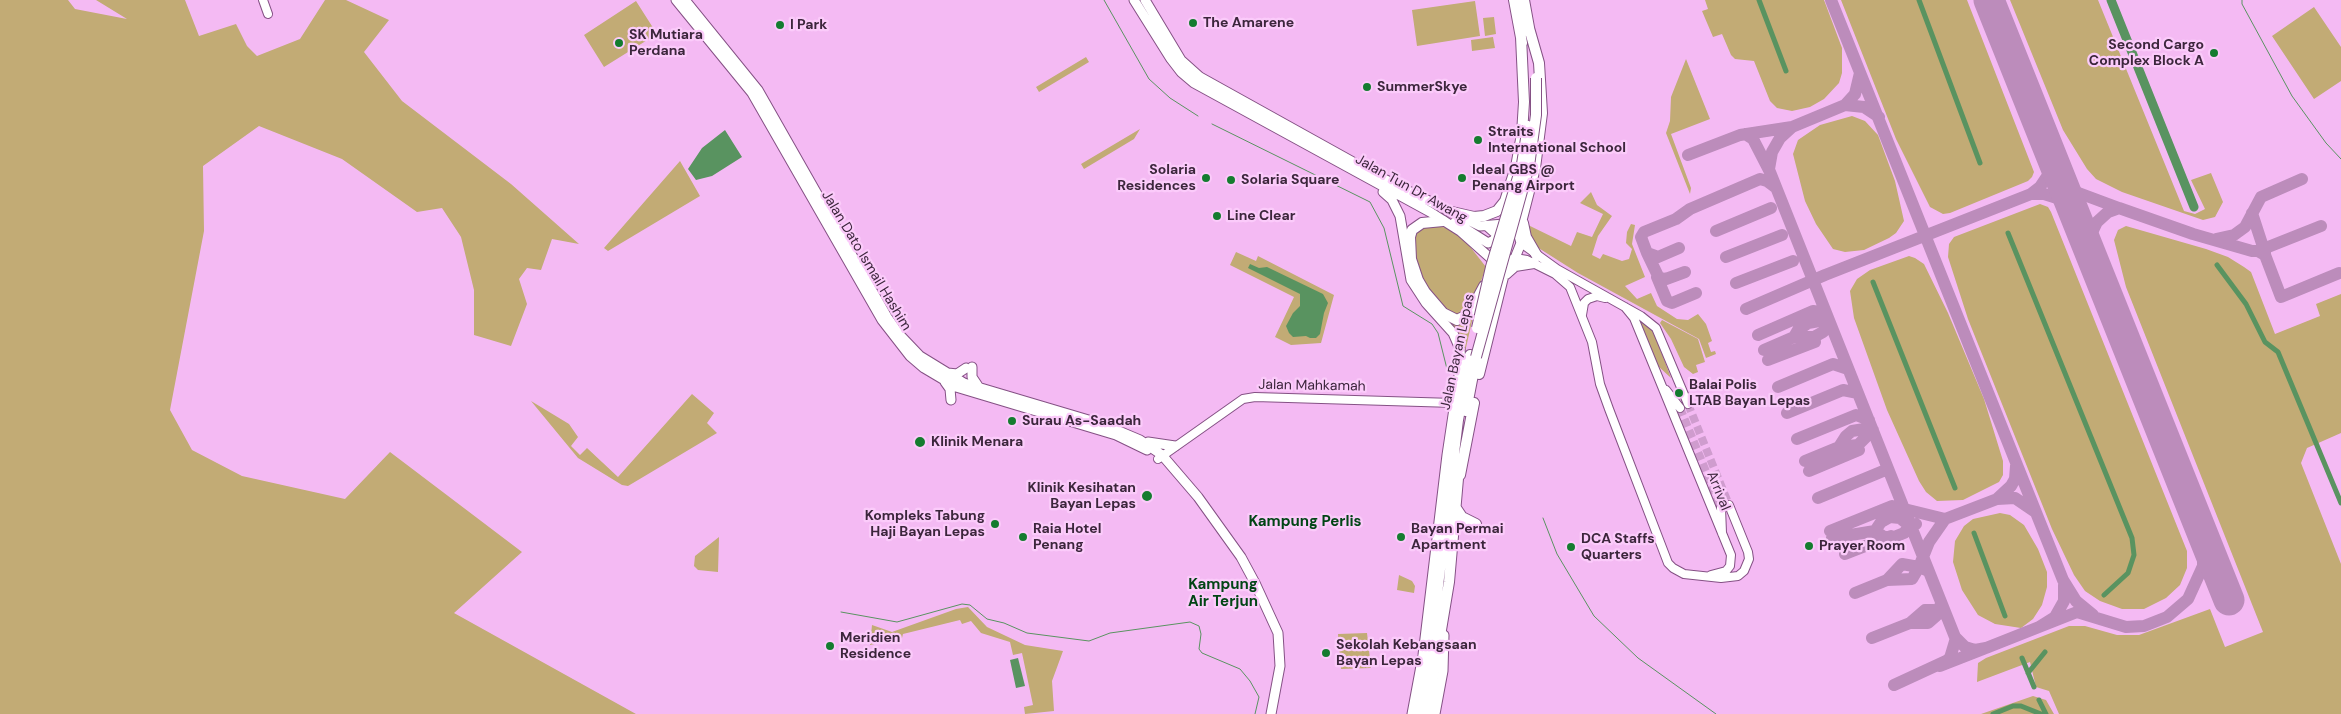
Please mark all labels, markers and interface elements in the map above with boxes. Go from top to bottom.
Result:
place label: The Amarene [1203,15,1294,31]
place label: I Park [790,17,827,33]
marker: The Amarene [1187,17,1199,29]
marker: I Park [774,19,786,31]
place label: SK Mutiara Perdana [629,27,703,59]
marker: SK Mutiara Perdana [613,37,625,49]
place label: Second Cargo Complex Block A [2089,37,2204,70]
marker: Second Cargo Complex Block A [2208,47,2220,59]
place label: SummerSkye [1377,79,1467,95]
marker: SummerSkye [1361,81,1373,93]
place label: Straits International School [1488,124,1626,156]
marker: Straits International School [1472,134,1484,146]
street label: Jalan Tun Dr Awang [1352,151,1470,227]
place label: Solaria Residences [1117,162,1196,194]
place label: Ideal GBS @ Penang Airport [1472,162,1575,194]
marker: Solaria Residences [1200,172,1212,184]
place label: Solaria Square [1241,172,1339,188]
marker: Ideal GBS @ Penang Airport [1456,172,1468,184]
marker: Solaria Square [1225,174,1237,186]
street label: Jalan Dato Ismail Hashim [818,188,914,334]
place label: Line Clear [1227,208,1295,224]
marker: Line Clear [1211,210,1223,222]
street label: Jalan Bayan Lepas [1438,292,1478,412]
street label: Jalan Mahkamah [1258,377,1366,395]
place label: Balai Polis LTAB Bayan Lepas [1689,377,1810,410]
marker: Balai Polis LTAB Bayan Lepas [1673,387,1685,399]
place label: Surau As-Saadah [1022,413,1141,429]
marker: Surau As-Saadah [1006,415,1018,427]
place label: Klinik Menara [931,434,1023,450]
marker: Klinik Menara [913,435,927,449]
street label: Arrival [1703,469,1733,513]
place label: Klinik Kesihatan Bayan Lepas [1027,480,1136,512]
marker: Klinik Kesihatan Bayan Lepas [1140,489,1154,503]
place label: Kompleks Tabung Haji Bayan Lepas [865,508,985,540]
district label: Kampung Perlis [1248,513,1362,531]
marker: Kompleks Tabung Haji Bayan Lepas [989,518,1001,530]
place label: Raia Hotel Penang [1033,521,1101,554]
place label: Bayan Permai Apartment [1411,521,1504,554]
marker: Raia Hotel Penang [1017,531,1029,543]
marker: Bayan Permai Apartment [1395,531,1407,543]
place label: DCA Staffs Quarters [1581,531,1655,564]
place label: Prayer Room [1819,538,1905,554]
marker: Prayer Room [1803,540,1815,552]
marker: DCA Staffs Quarters [1565,541,1577,553]
district label: Kampung Air Terjun [1188,576,1258,611]
place label: Meridien Residence [840,630,911,662]
place label: Sekolah Kebangsaan Bayan Lepas [1336,637,1477,670]
marker: Meridien Residence [824,640,836,652]
marker: Sekolah Kebangsaan Bayan Lepas [1320,647,1332,659]

